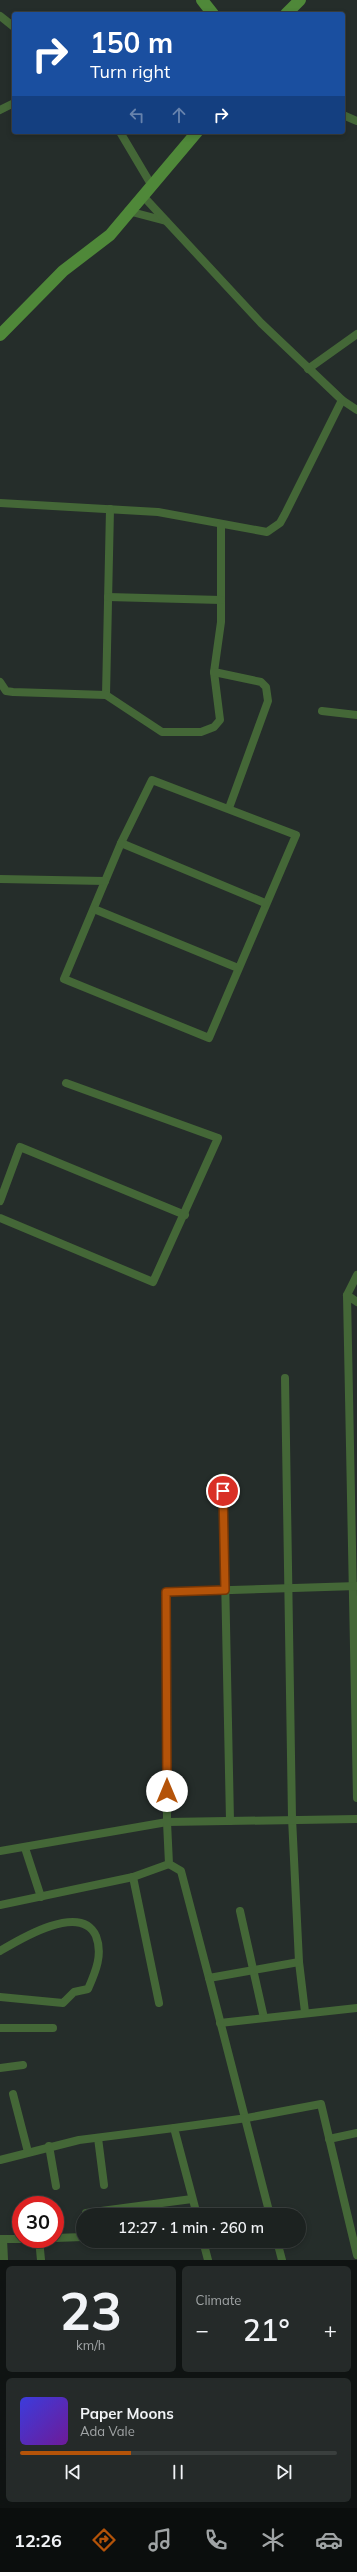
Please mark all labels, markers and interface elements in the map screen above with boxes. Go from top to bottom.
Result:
text: 150 m [90,25,173,60]
icon: right [24,28,76,80]
text: Turn right [90,60,170,83]
icon: left [126,104,148,126]
icon: ahead [168,104,190,126]
icon: right [210,104,232,126]
pin [206,1474,240,1508]
icon: arrive [212,1480,234,1502]
position arrow [146,1770,188,1812]
speed limit sign: 30 [12,2196,64,2248]
text: 12:27 · 1 min · 260 m [118,2218,264,2237]
text: 23 [60,2278,122,2343]
text: Climate [196,2292,241,2308]
text: 21° [243,2311,290,2349]
text: − [196,2316,209,2344]
text: + [324,2316,337,2344]
text: km/h [76,2337,105,2353]
text: Paper Moons [80,2404,174,2423]
text: Ada Vale [80,2423,135,2439]
icon: previous [62,2461,84,2483]
icon: pause [167,2461,189,2483]
icon: next [273,2461,295,2483]
icon: directions [90,2526,118,2554]
icon: music [146,2526,174,2554]
icon: phone [202,2526,230,2554]
icon: climate [259,2526,287,2554]
icon: car [315,2526,343,2554]
text: 12:26 [14,2529,62,2552]

